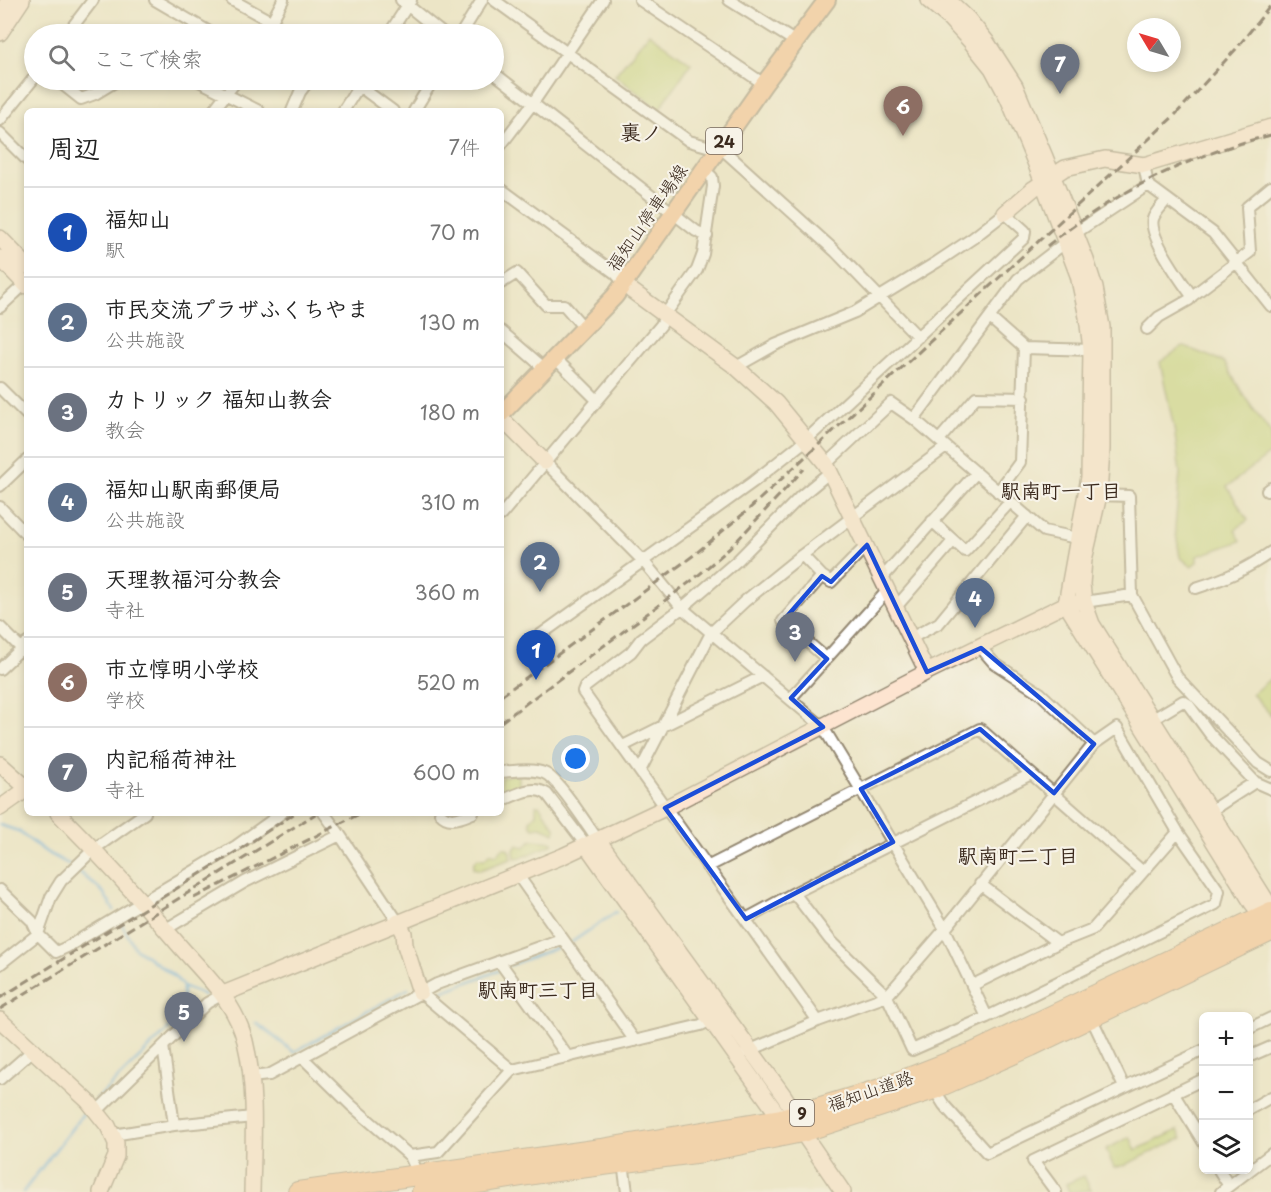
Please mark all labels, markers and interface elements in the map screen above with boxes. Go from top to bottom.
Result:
north arrow [1127,18,1181,72]
search box [24,24,504,90]
icon: search [45,41,78,74]
text: ここで検索 [93,41,203,74]
pin: 7 [1040,44,1080,94]
pin: 6 [884,86,922,136]
district label: 裏ノ [620,115,662,147]
text: 周辺 [48,128,100,167]
road number: 24 [706,128,742,154]
text: 7件 [449,132,480,162]
street label: 福知山停車場線 [599,158,693,276]
text: 福知山 [105,201,171,234]
text: 1 [63,217,72,247]
text: 70 m [430,217,480,247]
text: 駅 [105,234,125,264]
text: 市民交流プラザふくちやま [105,291,369,324]
text: 2 [60,307,75,337]
text: 130 m [420,307,480,337]
text: 公共施設 [105,324,185,354]
text: カトリック 福知山教会 [105,381,332,414]
text: 3 [61,397,74,427]
text: 180 m [420,397,480,427]
text: 教会 [105,414,145,444]
text: 福知山駅南郵便局 [105,471,281,504]
district label: 駅南町一丁目 [1001,475,1121,505]
text: 4 [61,487,74,517]
text: 310 m [420,487,480,517]
text: 公共施設 [105,504,185,534]
pin: 2 [520,542,560,592]
text: 天理教福河分教会 [105,561,281,594]
text: 5 [61,577,74,607]
text: 360 m [414,577,480,607]
pin: 4 [956,578,994,628]
text: 寺社 [105,594,145,624]
pin: 3 [776,612,814,662]
pin: 1 [516,630,556,680]
text: 市立惇明小学校 [105,651,259,684]
text: 6 [60,667,75,697]
text: 520 m [416,667,480,697]
text: 学校 [105,684,145,714]
text: 内記稲荷神社 [105,741,237,774]
your location [561,744,590,773]
text: 7 [62,757,73,787]
text: 600 m [412,757,480,787]
text: 寺社 [105,774,145,804]
district label: 駅南町二丁目 [958,840,1078,870]
district label: 駅南町三丁目 [478,974,598,1004]
pin: 5 [164,992,204,1042]
map controls [1199,1012,1253,1174]
button: + [1199,1012,1253,1066]
street label: 福知山道路 [823,1063,917,1117]
button: − [1199,1066,1253,1120]
road number: 9 [790,1100,814,1126]
button: layers [1199,1120,1253,1174]

